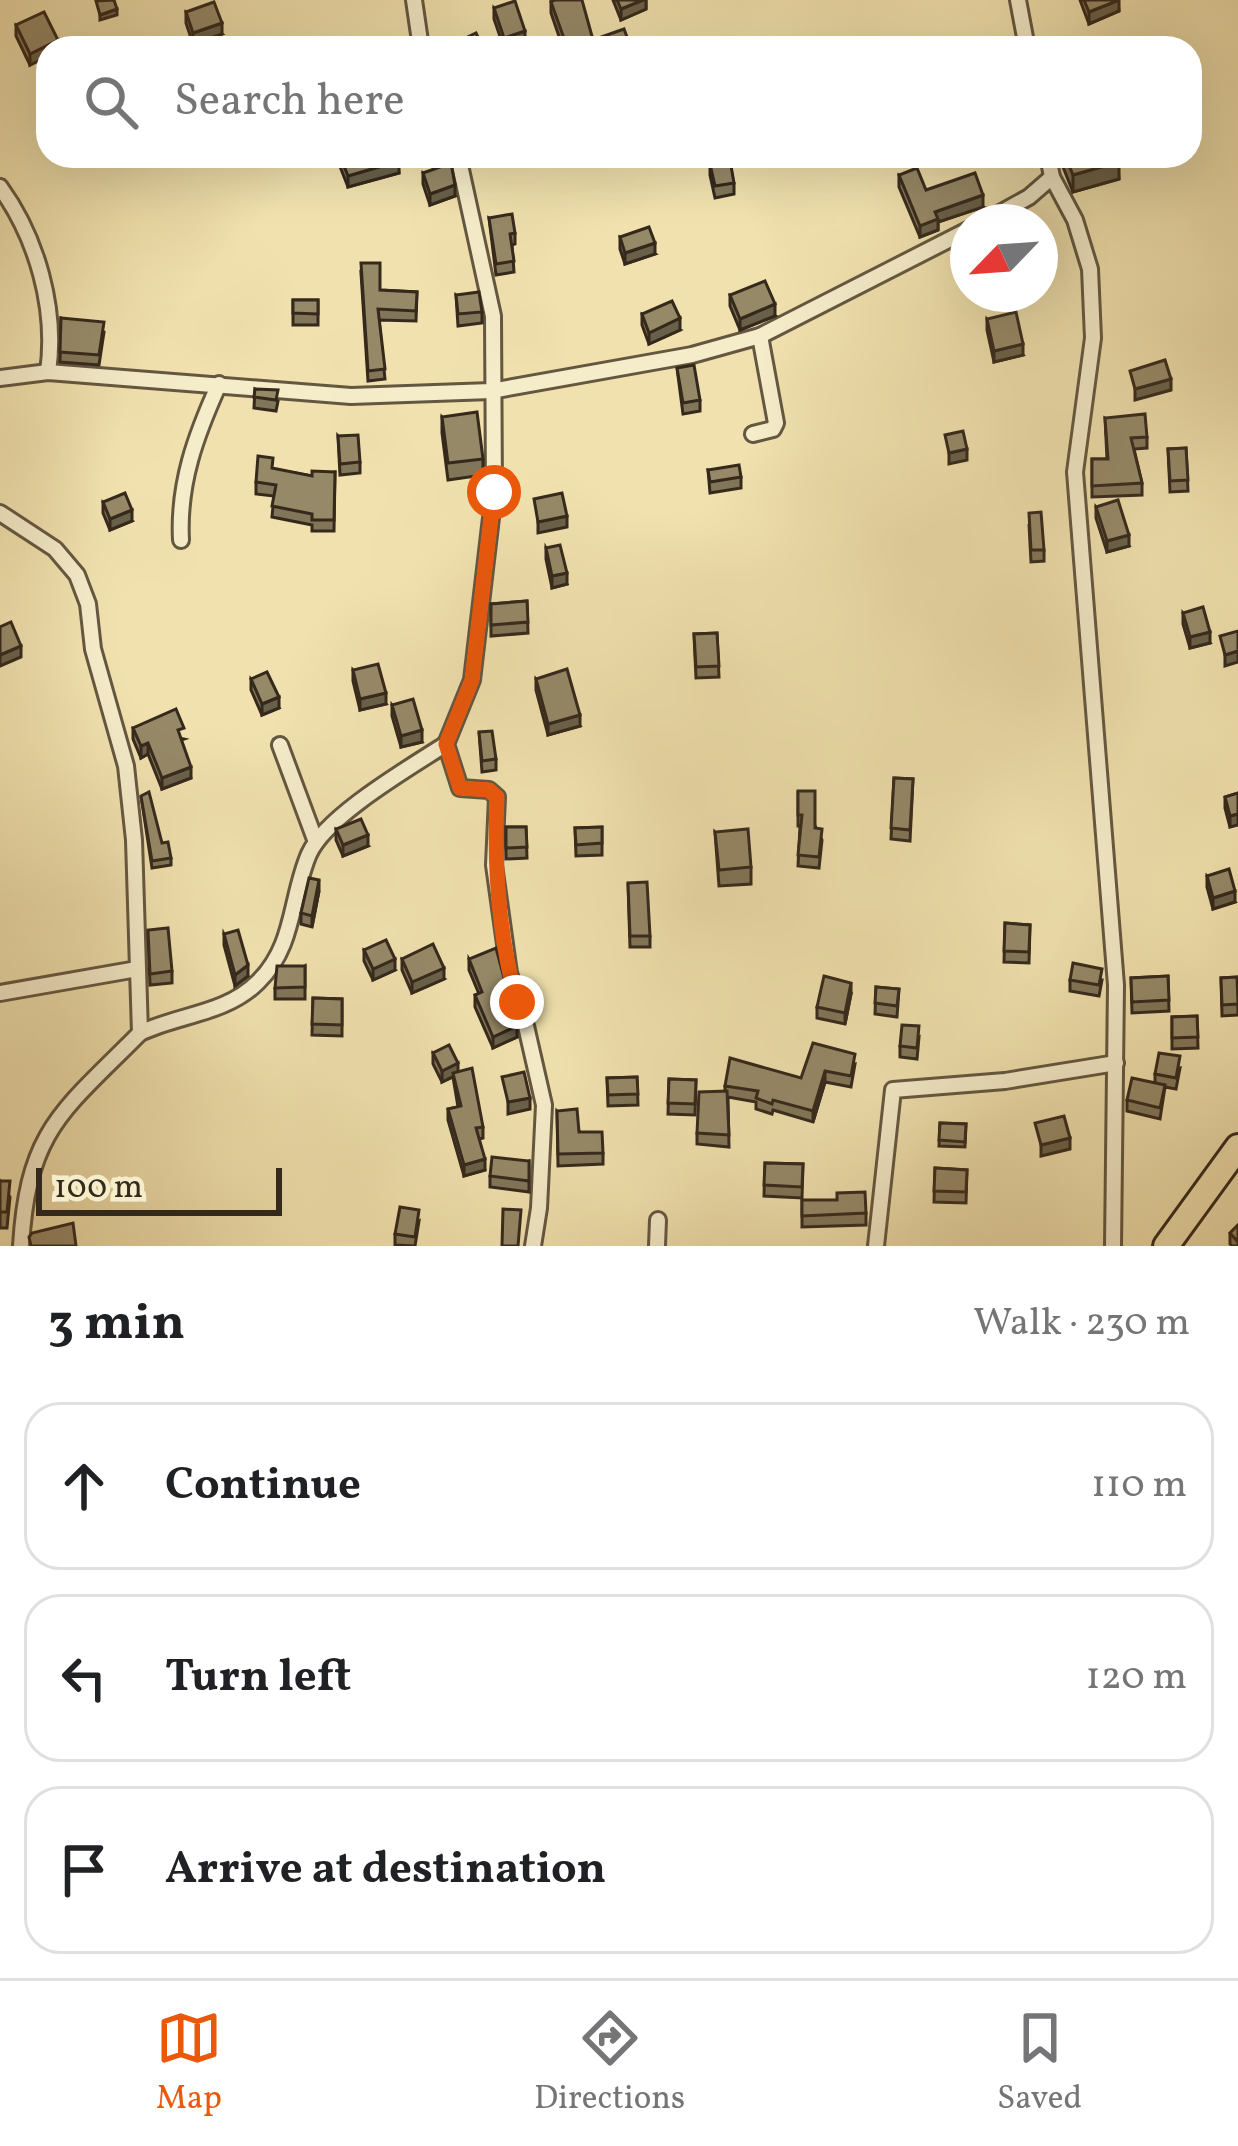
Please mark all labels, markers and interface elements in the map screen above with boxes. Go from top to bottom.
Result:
search box [36,36,1202,168]
icon: search [78,69,144,135]
text: Search here [174,71,405,134]
north arrow [950,204,1058,312]
route start [467,465,521,519]
route end [490,975,544,1029]
scale bar [36,1162,282,1215]
text: 100 m [54,1166,143,1212]
text: 3 min [48,1289,185,1360]
text: Walk · 230 m [973,1297,1190,1351]
icon: ahead [51,1453,117,1519]
text: Continue [165,1455,361,1518]
text: 110 m [1091,1459,1187,1513]
icon: left [51,1645,117,1711]
text: Turn left [165,1647,351,1710]
text: 120 m [1086,1651,1187,1705]
icon: arrive [51,1837,117,1903]
text: Arrive at destination [165,1839,606,1902]
tab: Map [156,2005,222,2123]
tab: Directions [534,2005,685,2123]
tab: Saved [997,2005,1082,2123]

